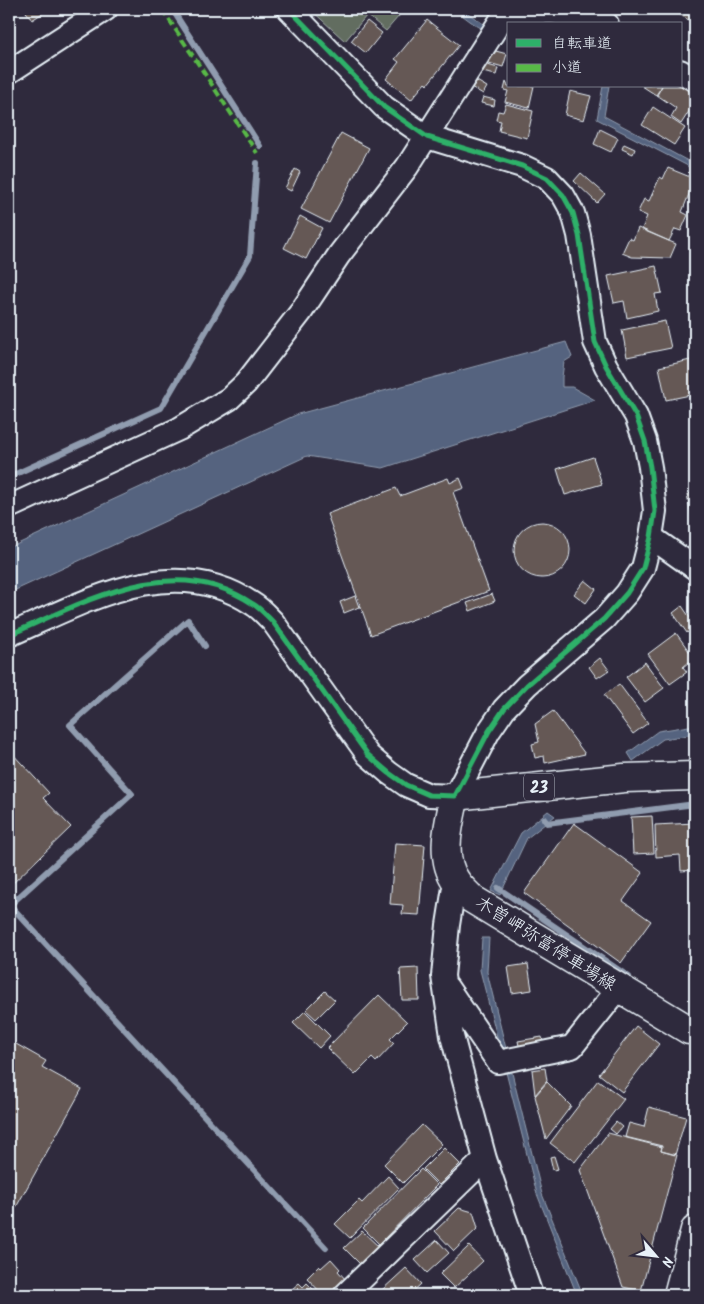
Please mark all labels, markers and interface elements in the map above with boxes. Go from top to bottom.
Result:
legend [507,22,682,88]
text: 自転車道 [552,32,612,56]
text: 小道 [552,56,582,80]
road number: 23 [524,774,554,800]
street label: 木曽岬弥富停車場線 [469,889,622,999]
north arrow [632,1232,682,1282]
text: N [655,1253,678,1271]

